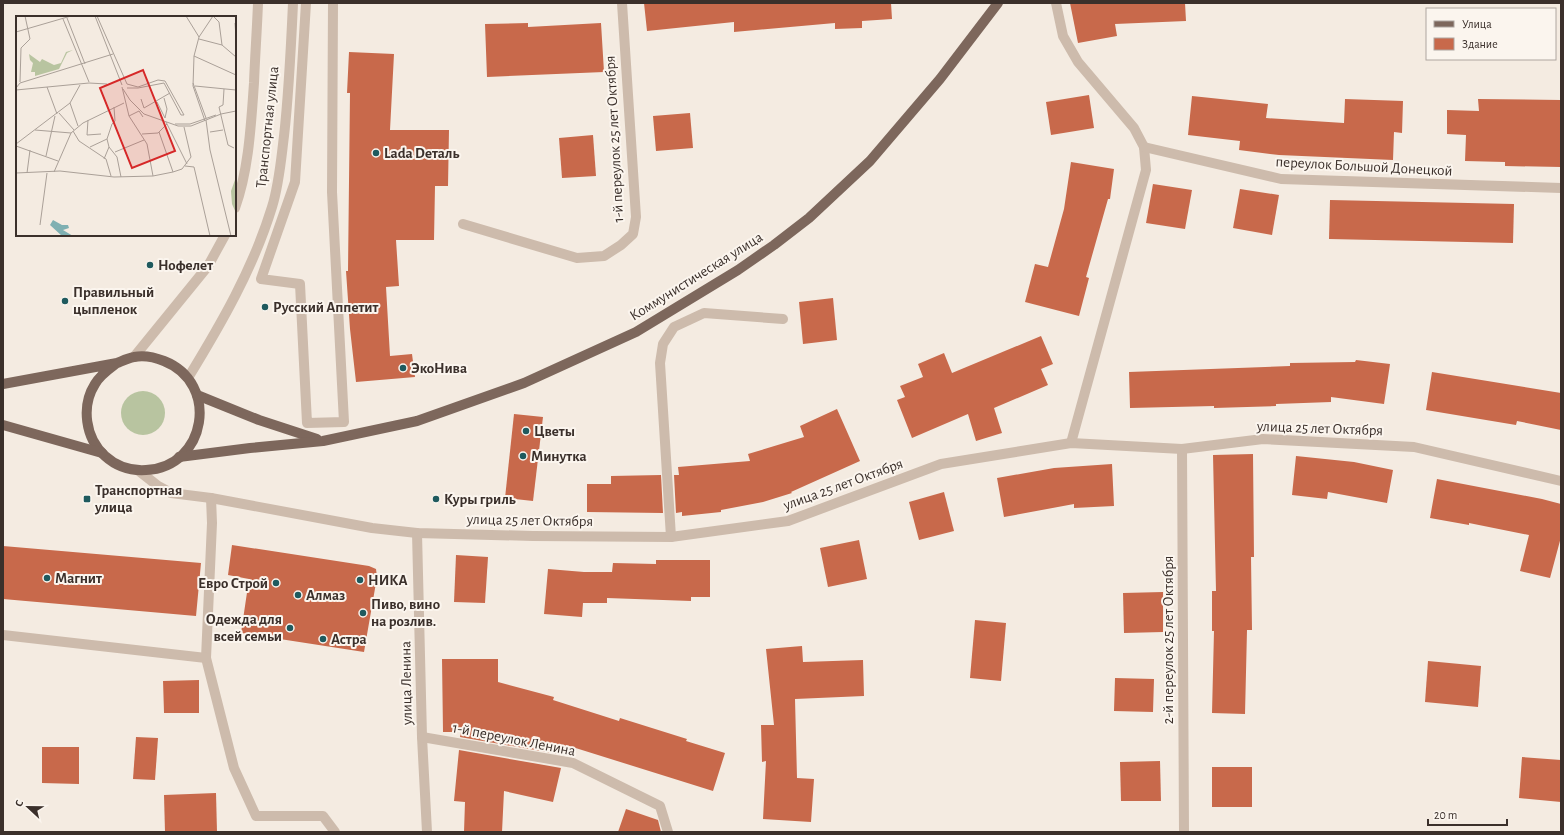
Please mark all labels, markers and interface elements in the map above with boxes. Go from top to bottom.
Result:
legend [1426,8,1556,60]
inset map [16,16,236,236]
text: Улица [1462,18,1492,30]
text: Здание [1462,38,1498,50]
street label: 1-й переулок 25 лет Октября [603,55,626,223]
street label: Транспортная улица [254,65,281,189]
place label: Lada Dеталь [384,146,459,161]
marker: Lada Dеталь [371,148,381,158]
street label: переулок Большой Донецкой [1275,154,1453,179]
street label: Коммунистическая улица [627,229,765,323]
place label: Нофелет [158,258,213,273]
marker: Нофелет [145,260,155,270]
place label: Правильный цыпленок [73,285,154,317]
marker: Правильный цыпленок [60,296,70,306]
place label: Русский Аппетит [273,300,378,315]
marker: Русский Аппетит [260,302,270,312]
place label: ЭкоНива [411,361,467,376]
marker: ЭкоНива [398,363,408,373]
street label: улица 25 лет Октября [1256,419,1383,438]
place label: Цветы [534,424,575,439]
marker: Цветы [521,426,531,436]
place label: Минутка [531,449,587,464]
marker: Минутка [518,451,528,461]
street label: улица 25 лет Октября [780,456,905,513]
place label: Транспортная улица [94,483,182,515]
place label: Куры гриль [444,492,516,507]
marker: Транспортная улица [82,494,92,504]
marker: Куры гриль [431,494,441,504]
street label: улица 25 лет Октября [466,512,593,529]
street label: 2-й переулок 25 лет Октября [1161,556,1176,724]
place label: Магнит [55,571,102,586]
marker: Магнит [42,573,52,583]
place label: НИКА [368,573,408,588]
marker: НИКА [355,575,365,585]
place label: Евро Строй [198,576,268,591]
marker: Евро Строй [271,578,281,588]
place label: Алмаз [306,588,345,603]
marker: Алмаз [293,590,303,600]
place label: Пиво, вино на розлив. [371,597,440,629]
marker: Пиво, вино на розлив. [358,608,368,618]
place label: Одежда для всей семьи [206,612,282,644]
marker: Одежда для всей семьи [285,623,295,633]
place label: Астра [331,632,367,647]
marker: Астра [318,634,328,644]
street label: улица Ленина [398,641,415,726]
street label: 1-й переулок Ленина [451,720,577,759]
north arrow [8,787,48,827]
text: С [13,799,25,808]
scale bar [1428,801,1507,827]
text: 20 m [1434,809,1457,821]

